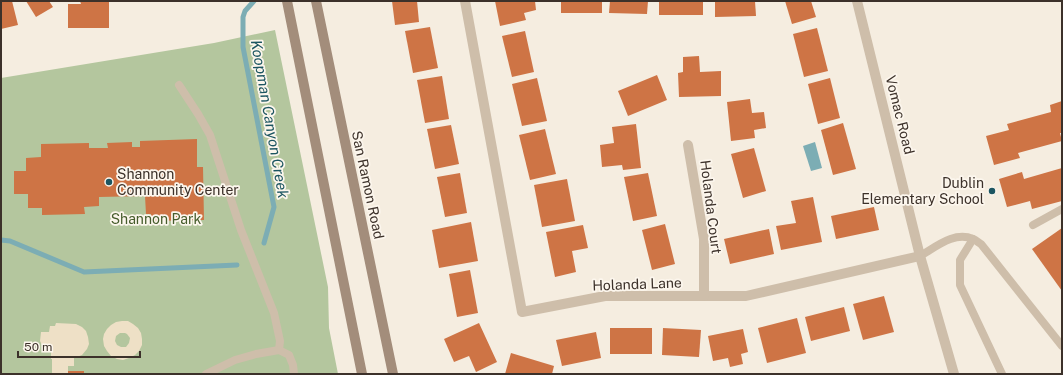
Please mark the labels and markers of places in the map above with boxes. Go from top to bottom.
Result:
place label: Shannon Community Center [117,166,239,198]
place label: Dublin Elementary School [861,175,984,207]
marker: Shannon Community Center [104,177,114,187]
marker: Dublin Elementary School [987,186,997,196]

